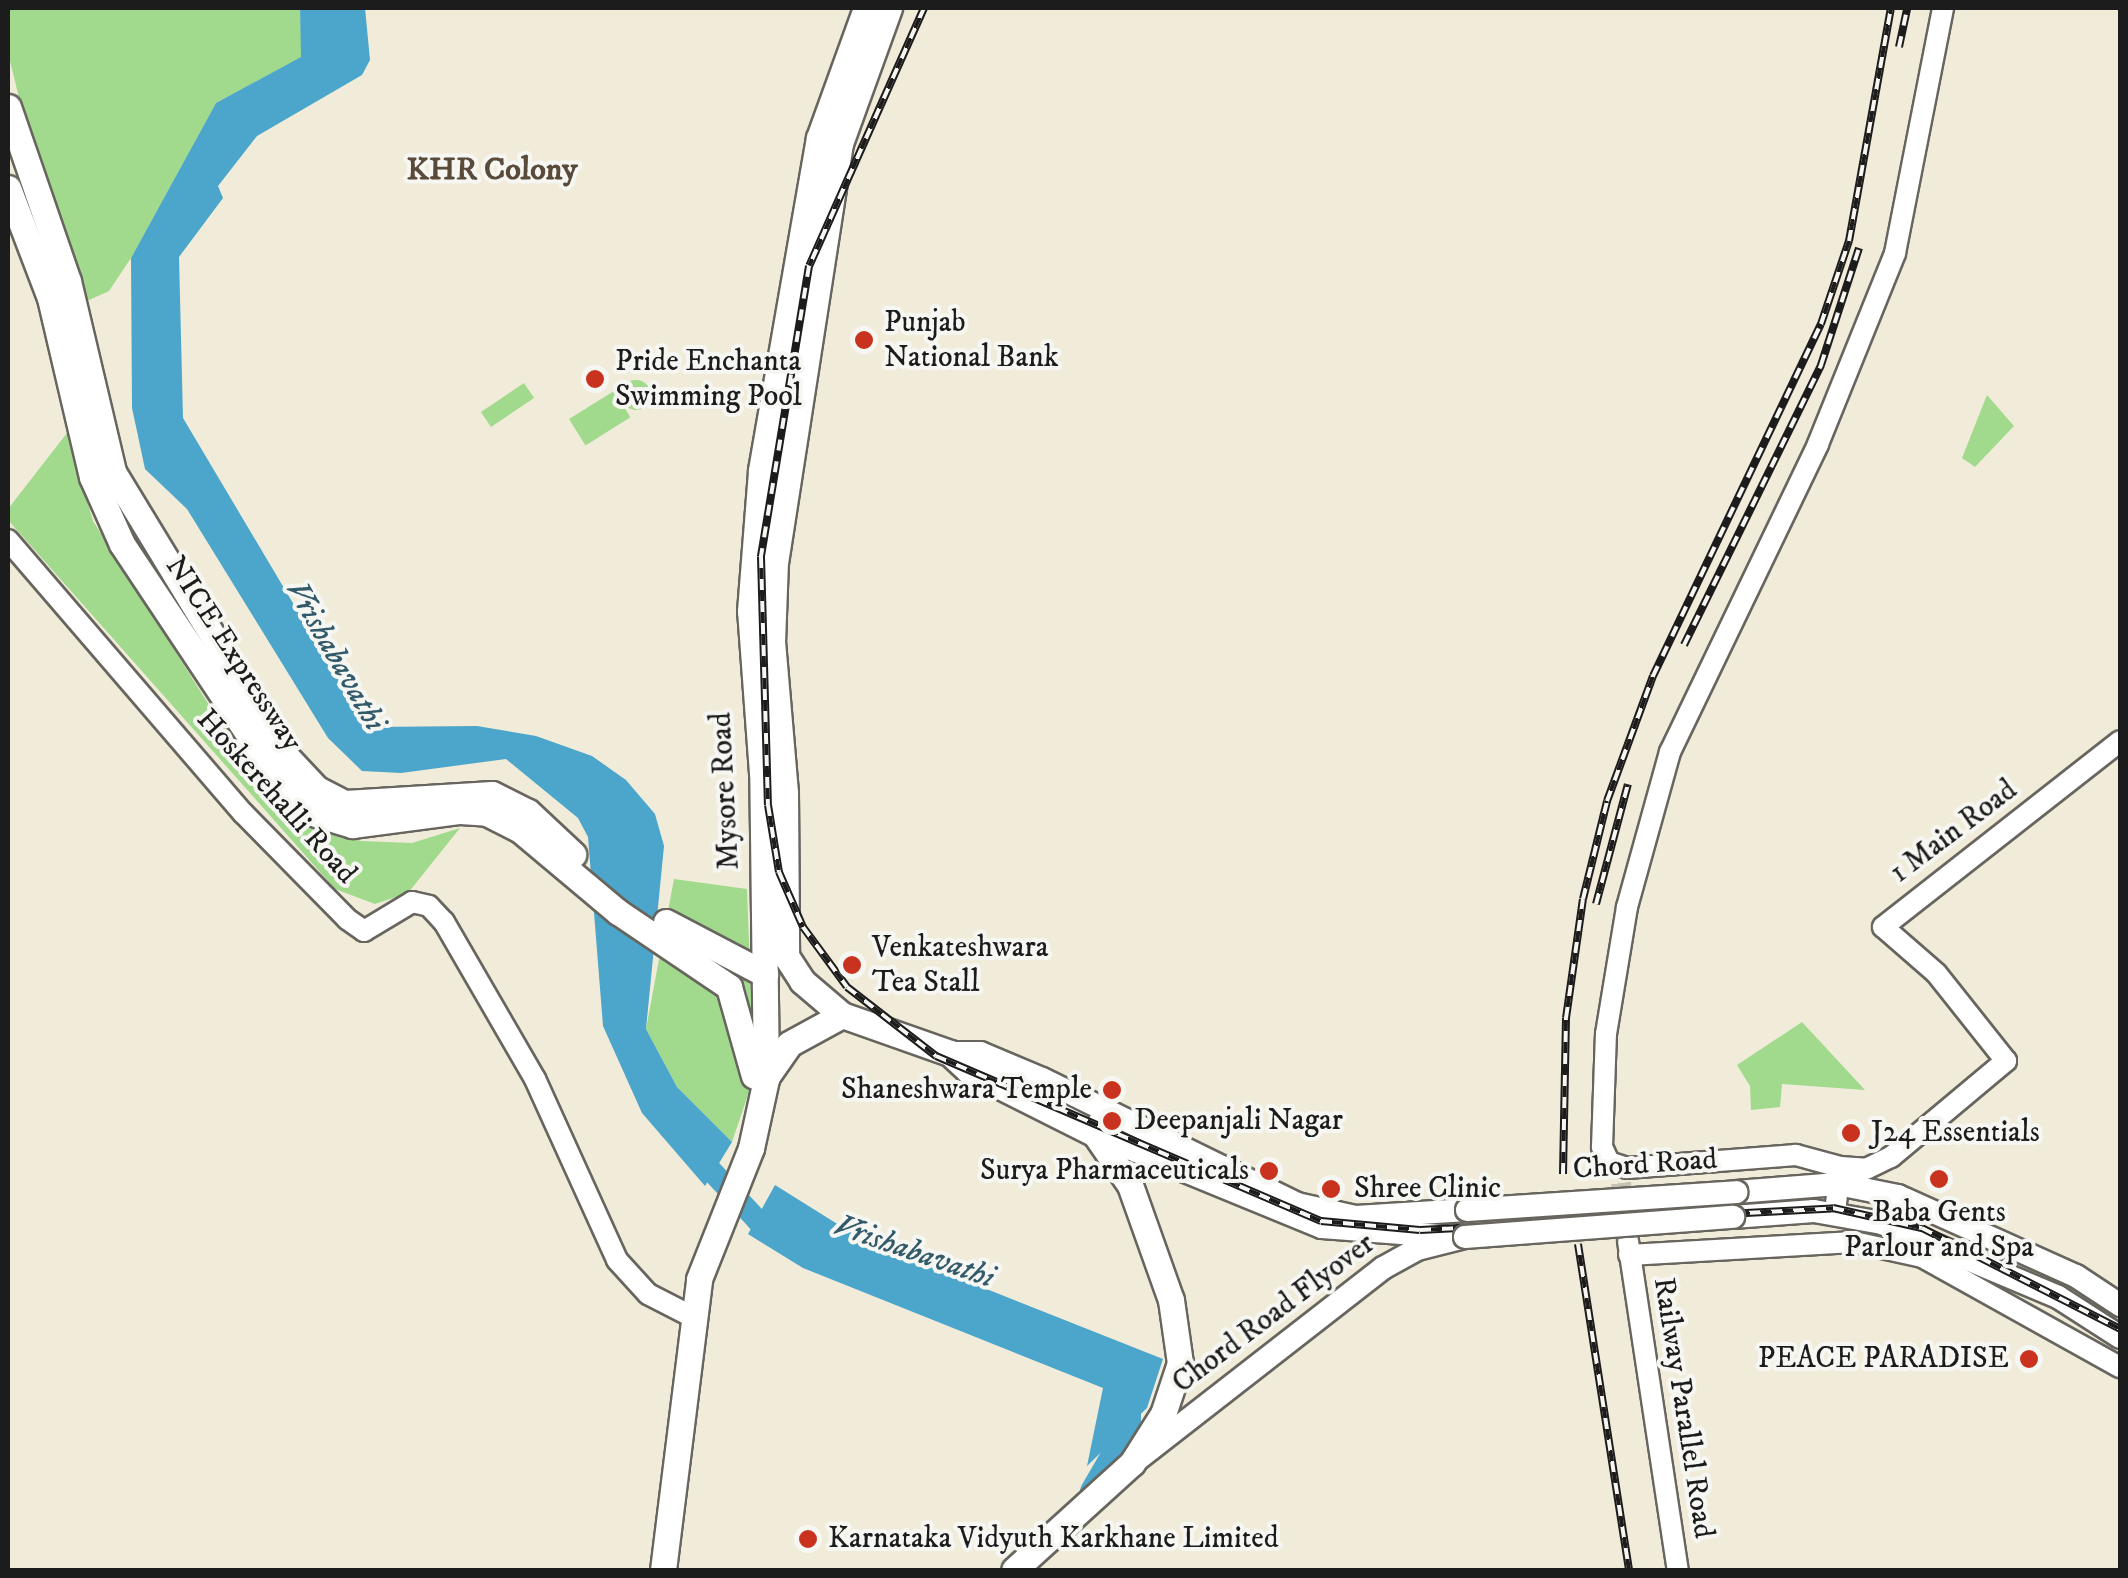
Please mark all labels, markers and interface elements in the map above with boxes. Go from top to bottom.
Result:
district label: KHR Colony [407,151,577,189]
place label: Punjab National Bank [884,305,1059,376]
marker: Punjab National Bank [853,329,875,351]
place label: Pride Enchanta Swimming Pool [615,344,802,414]
marker: Pride Enchanta Swimming Pool [584,368,606,390]
street label: NICE Expressway [157,550,309,758]
water label: Vrishabavathi [277,574,393,738]
street label: Hoskerehalli Road [188,702,364,892]
street label: Mysore Road [704,711,748,871]
street label: 1 Main Road [1883,773,2025,891]
place label: Venkateshwara Tea Stall [872,930,1048,1000]
marker: Venkateshwara Tea Stall [841,954,863,976]
place label: Shaneshwara Temple [841,1072,1092,1108]
marker: Shaneshwara Temple [1101,1079,1123,1101]
place label: Deepanjali Nagar [1134,1103,1343,1139]
marker: Deepanjali Nagar [1099,1108,1125,1134]
place label: J24 Essentials [1871,1115,2040,1151]
marker: J24 Essentials [1840,1122,1862,1144]
street label: Chord Road [1572,1142,1718,1188]
place label: Surya Pharmaceuticals [980,1153,1249,1189]
marker: Surya Pharmaceuticals [1258,1160,1280,1182]
marker: Baba Gents Parlour and Spa [1928,1168,1950,1190]
place label: Shree Clinic [1354,1171,1501,1207]
marker: Shree Clinic [1318,1176,1344,1202]
place label: Baba Gents Parlour and Spa [1844,1195,2034,1266]
water label: Vrishabavathi [829,1207,999,1297]
street label: Chord Road Flyover [1166,1226,1382,1402]
street label: Railway Parallel Road [1645,1275,1721,1541]
place label: PEACE PARADISE [1758,1341,2009,1377]
marker: PEACE PARADISE [2018,1348,2040,1370]
place label: Karnataka Vidyuth Karkhane Limited [828,1521,1279,1557]
marker: Karnataka Vidyuth Karkhane Limited [797,1528,819,1550]

